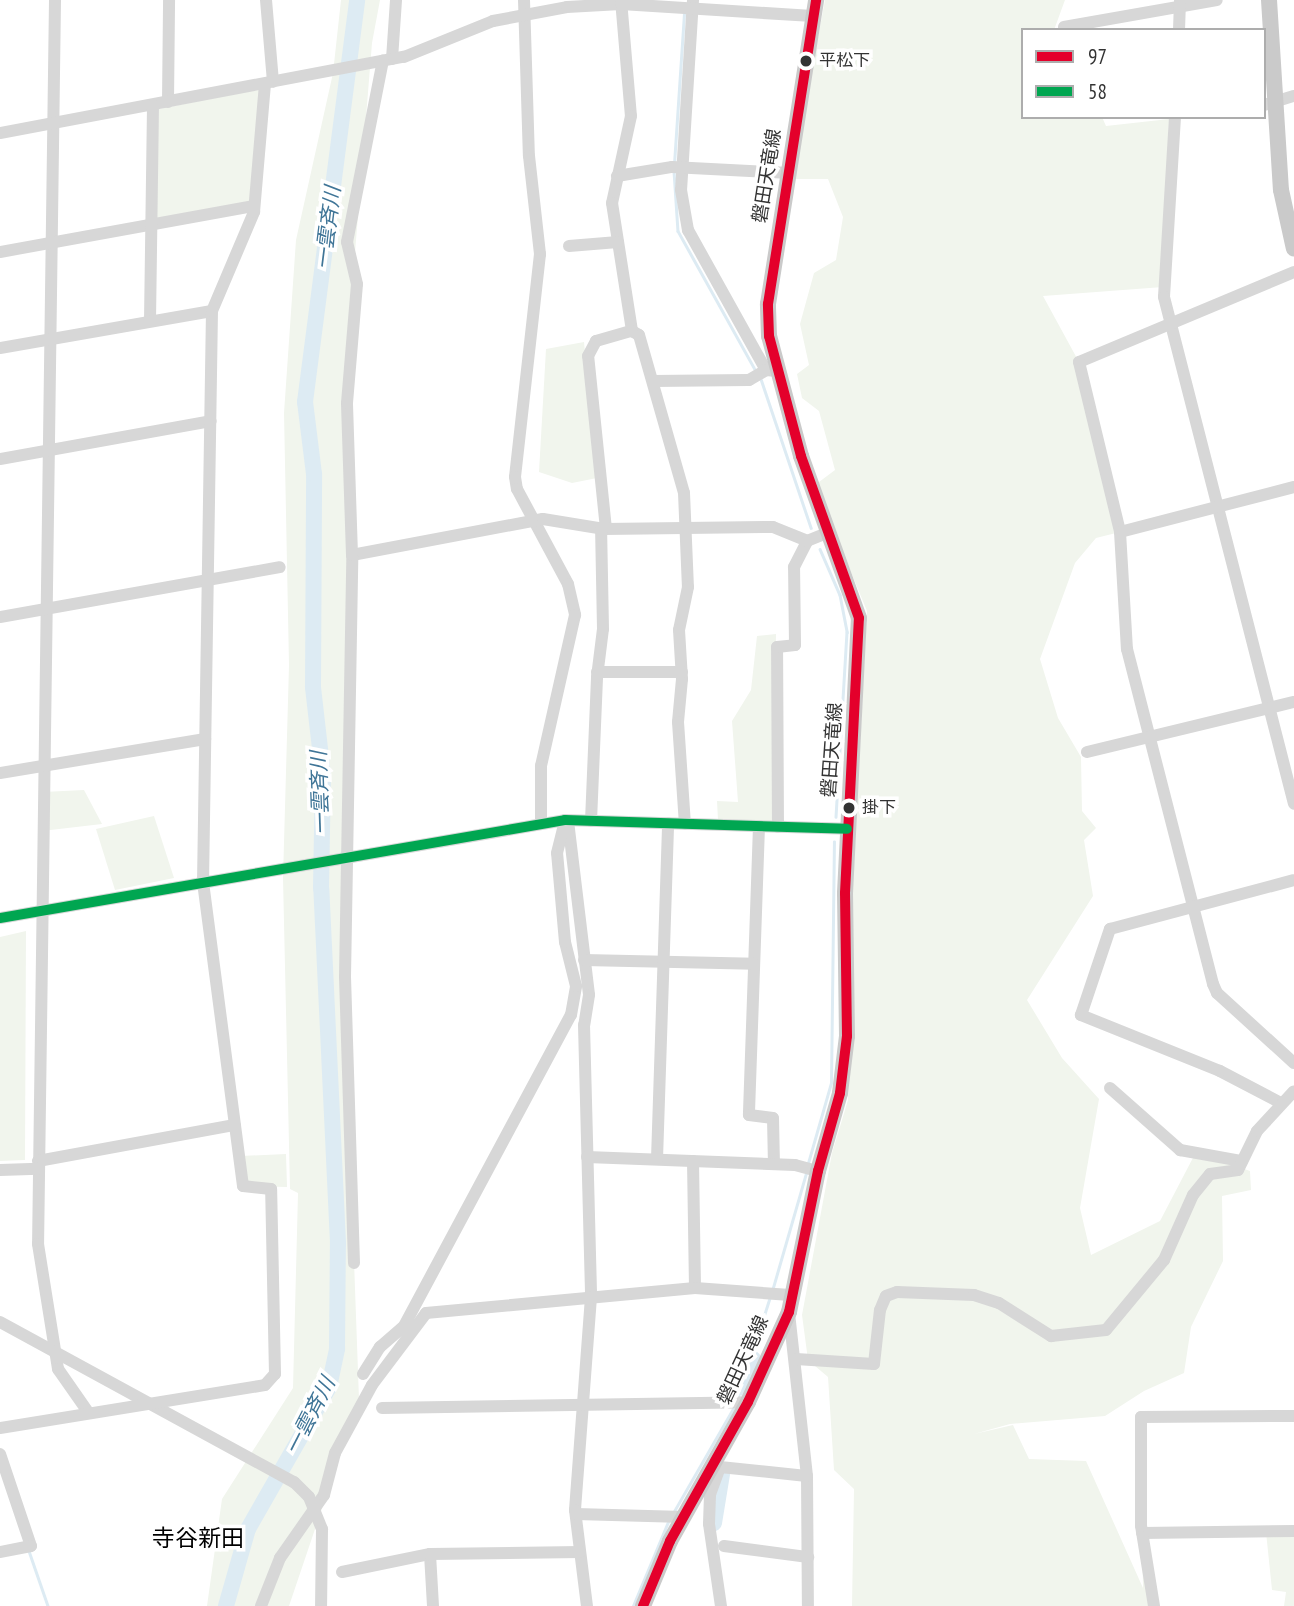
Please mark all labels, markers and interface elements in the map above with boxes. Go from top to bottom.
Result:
legend [1021,28,1266,119]
text: 97 [1088,43,1107,70]
place label: 平松下 [819,51,870,71]
marker: 平松下 [799,54,813,68]
text: 58 [1088,78,1107,105]
street label: 磐田天竜線 [748,127,786,225]
water label: 一雲斉川 [310,185,346,271]
street label: 磐田天竜線 [817,702,847,798]
water label: 一雲斉川 [306,751,334,835]
place label: 掛下 [862,798,896,818]
marker: 掛下 [842,801,856,815]
street label: 磐田天竜線 [713,1312,773,1408]
water label: 一雲斉川 [280,1373,340,1459]
district label: 寺谷新田 [152,1524,244,1552]

